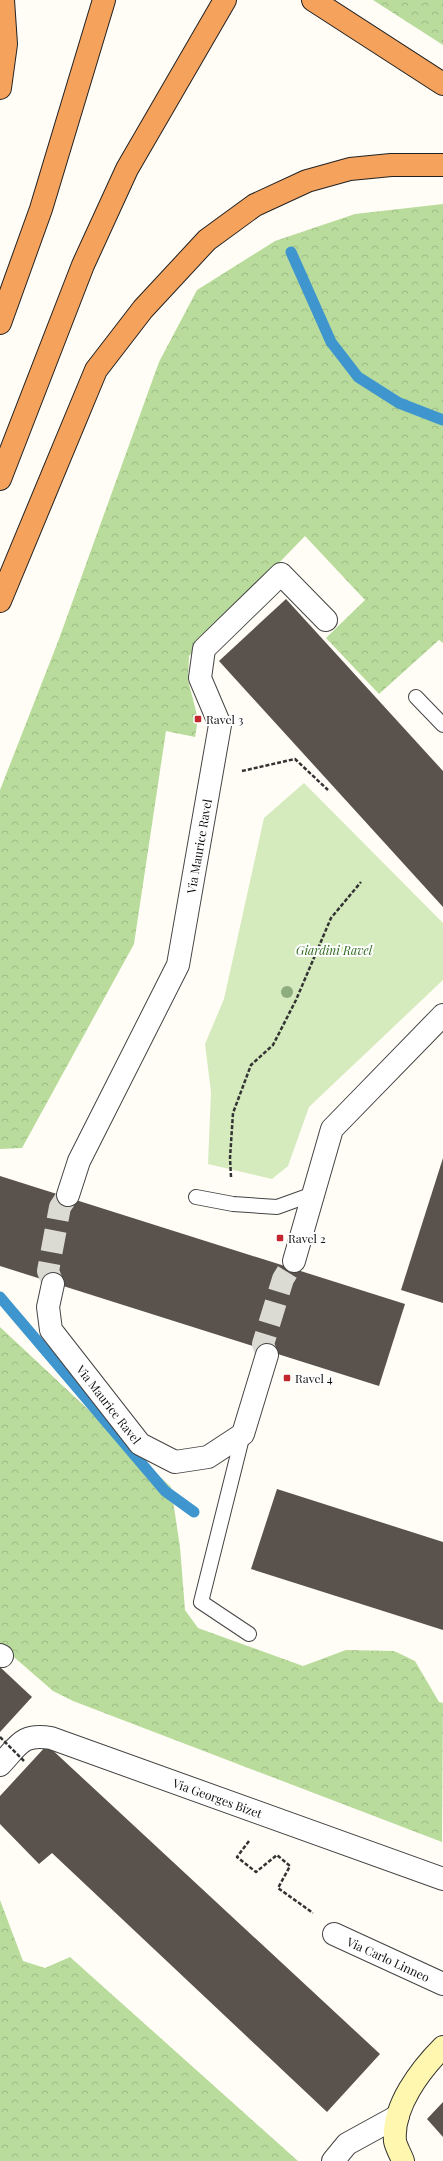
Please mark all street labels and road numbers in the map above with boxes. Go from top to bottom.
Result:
street label: Via Maurice Ravel [182,797,215,896]
street label: Via Maurice Ravel [73,1361,145,1447]
street label: Via Georges Bizet [170,1774,265,1822]
street label: Via Carlo Linneo [344,1933,433,1985]

